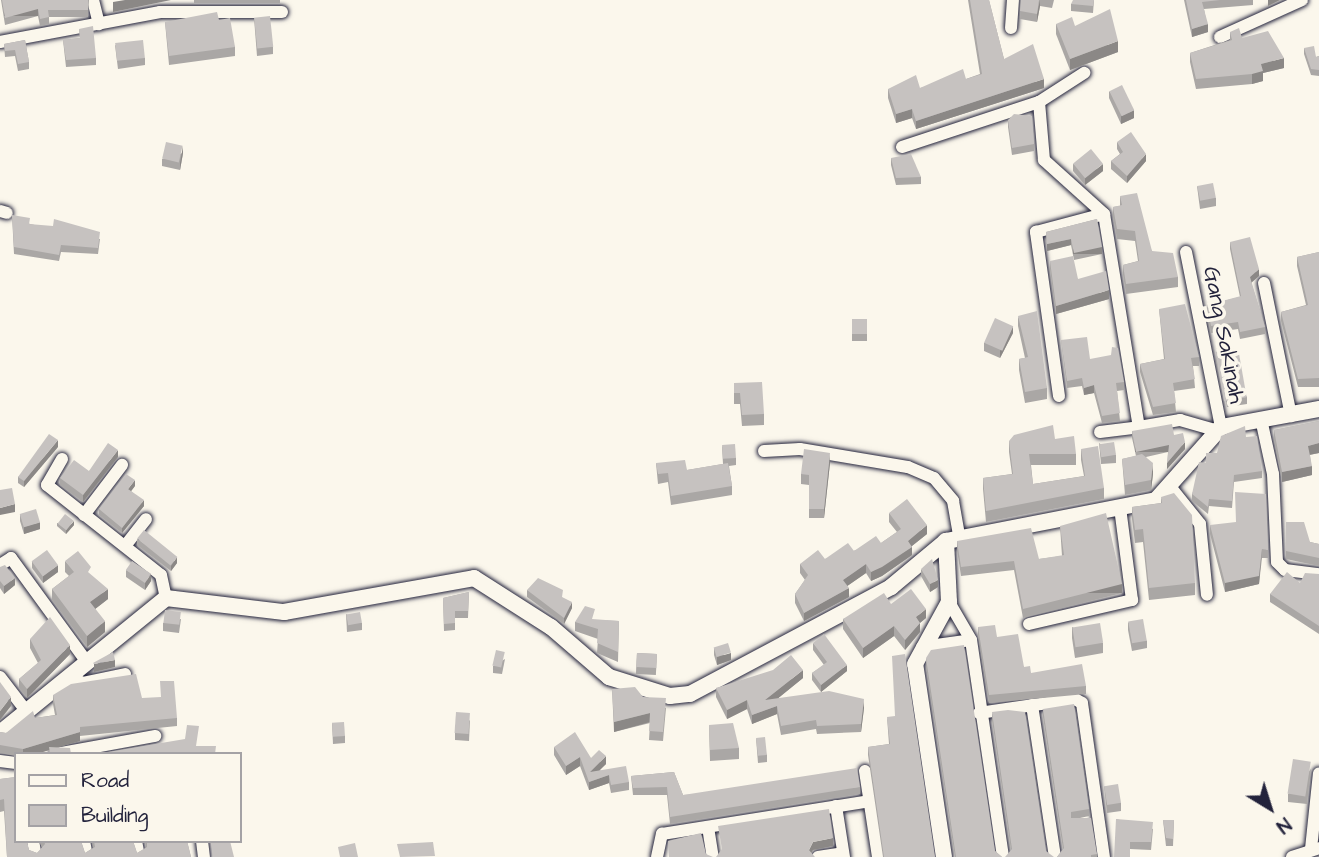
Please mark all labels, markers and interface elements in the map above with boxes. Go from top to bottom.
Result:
street label: Gang Sakinah [1197,264,1251,406]
legend [14,752,242,843]
text: Road [81,766,129,795]
north arrow [1235,773,1305,843]
text: Building [81,801,148,830]
text: N [1270,811,1296,839]

